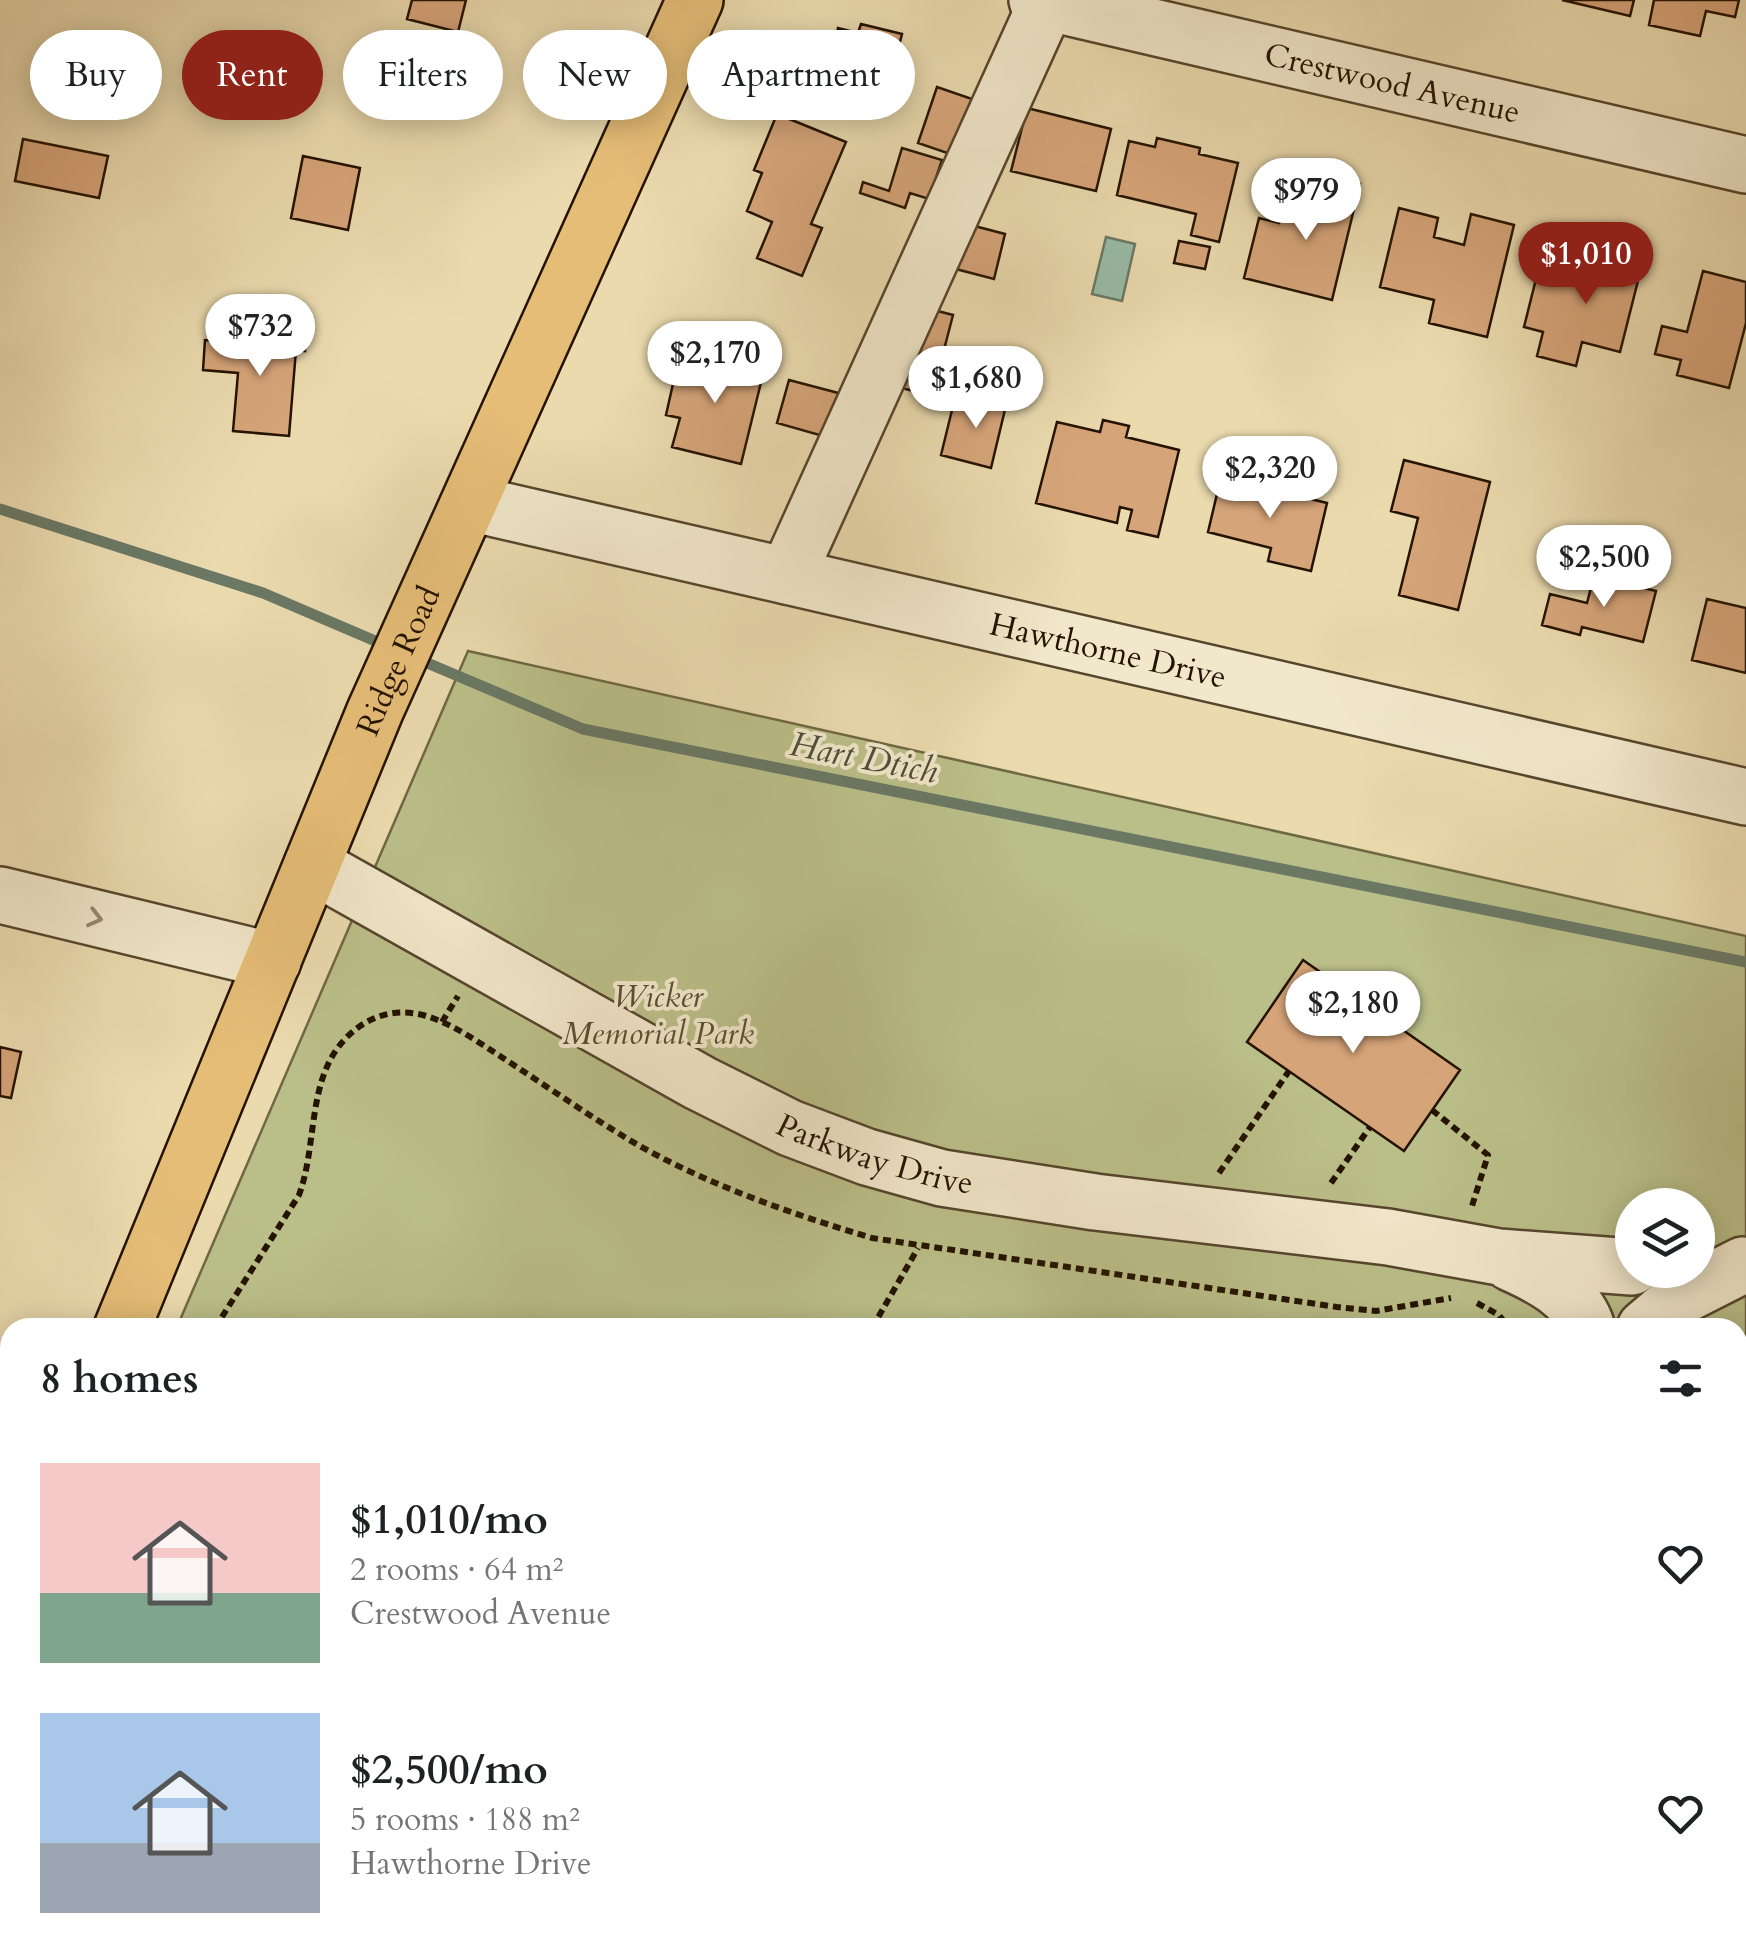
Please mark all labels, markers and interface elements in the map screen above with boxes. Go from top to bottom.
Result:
chip: Buy [30,30,162,120]
chip: Rent [182,30,323,120]
chip: Filters [343,30,503,120]
chip: New [523,30,667,120]
chip: Apartment [687,30,915,120]
street label: Crestwood Avenue [1260,33,1524,135]
pin: $979 [1247,158,1365,243]
text: $979 [1273,168,1339,212]
pin: $1,010 [1505,222,1667,307]
text: $1,010 [1540,232,1632,276]
pin: $732 [201,294,319,379]
text: $732 [227,304,293,348]
pin: $2,170 [634,321,796,406]
text: $2,170 [669,331,761,375]
pin: $1,680 [895,346,1057,431]
text: $1,680 [930,356,1022,400]
pin: $2,320 [1189,436,1351,521]
text: $2,320 [1224,446,1316,490]
pin: $2,500 [1523,525,1685,610]
text: $2,500 [1558,535,1650,579]
street label: Ridge Road [346,579,451,743]
street label: Hawthorne Drive [985,602,1231,700]
water label: Hart Dtich [786,720,942,796]
one-way arrow [86,906,103,927]
pin: $2,180 [1272,971,1434,1056]
park label: Wicker Memorial Park [562,975,754,1056]
text: $2,180 [1307,981,1399,1025]
street label: Parkway Drive [768,1104,976,1206]
map controls [1615,1188,1715,1288]
button: layers [1615,1188,1715,1288]
text: 8 homes [40,1350,198,1407]
icon: filters [1653,1351,1708,1406]
text: $1,010/mo [350,1491,548,1548]
icon: home [120,1503,240,1623]
icon: heart [1653,1536,1708,1591]
text: 2 rooms · 64 m² [350,1548,563,1592]
text: Crestwood Avenue [350,1592,611,1636]
text: $2,500/mo [350,1741,548,1798]
icon: home [120,1753,240,1873]
icon: heart [1653,1786,1708,1841]
text: 5 rooms · 188 m² [350,1798,580,1842]
text: Hawthorne Drive [350,1842,592,1886]

